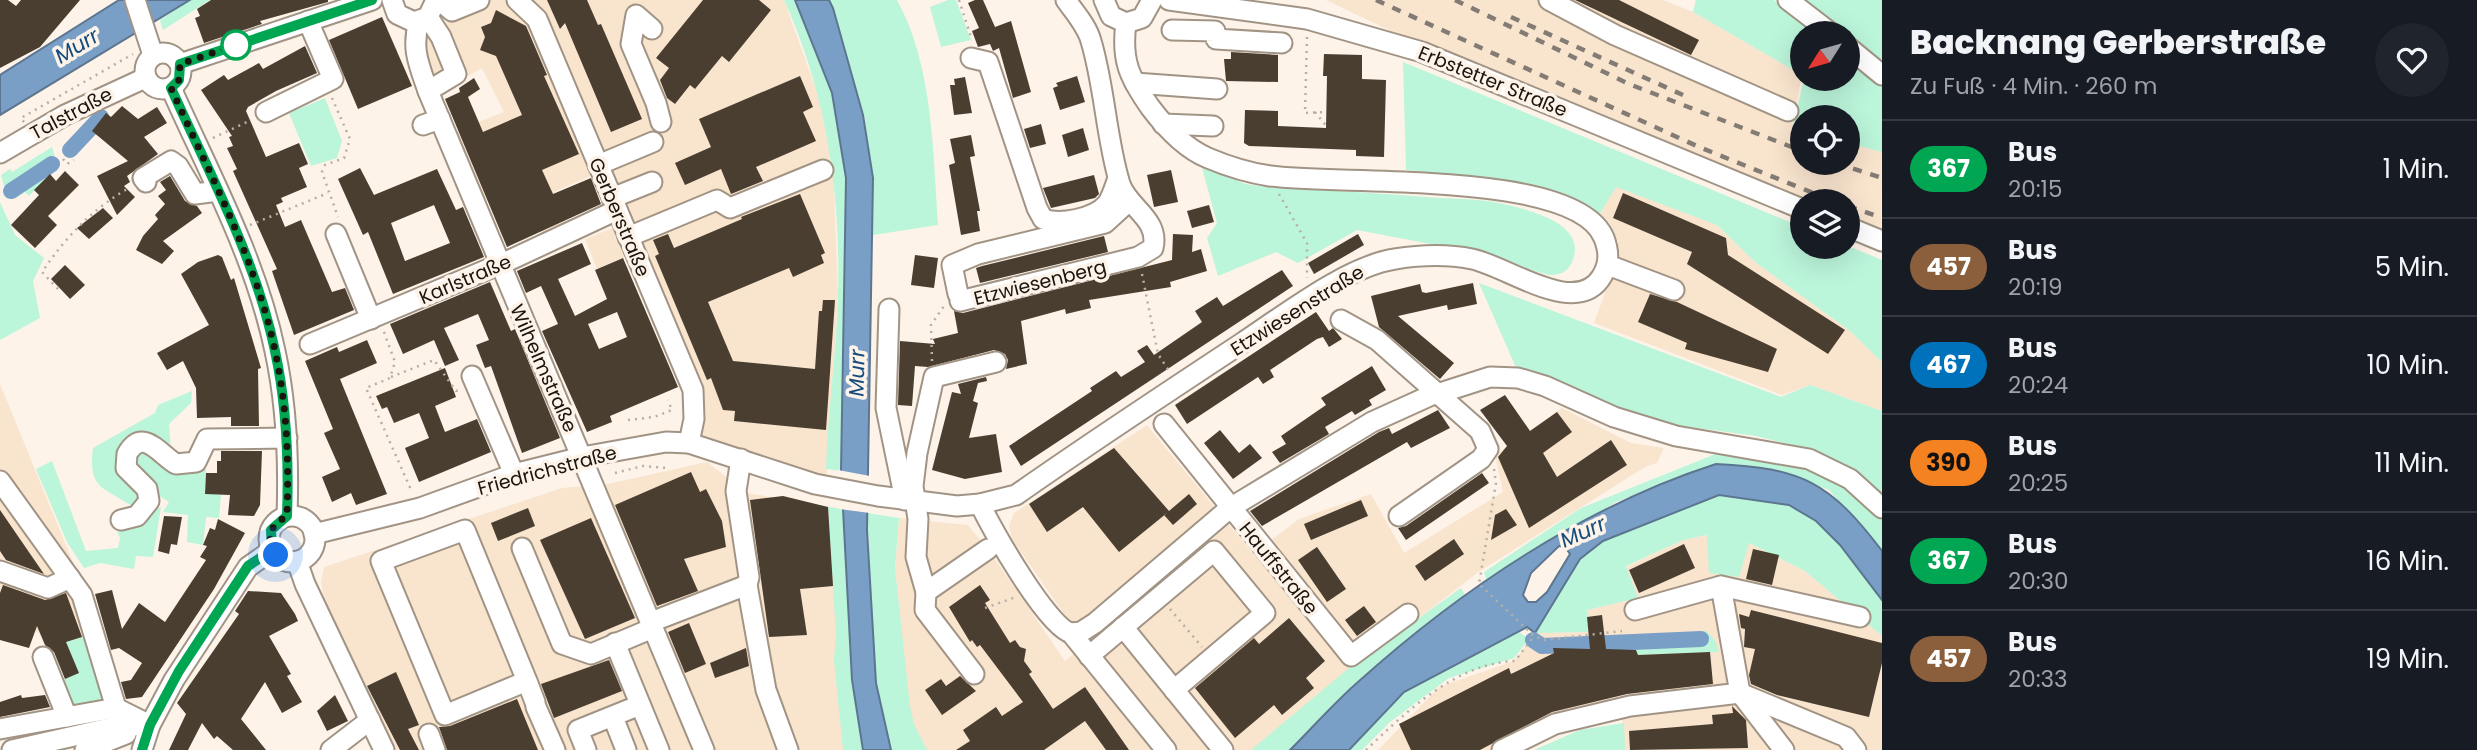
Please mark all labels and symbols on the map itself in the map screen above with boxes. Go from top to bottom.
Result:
water label: Murr [49,20,105,70]
north arrow [1790,21,1860,91]
unlabelled marker [221,30,251,60]
street label: Erbstetter Straße [1414,39,1571,124]
street label: Talstraße [25,81,117,146]
street label: Gerberstraße [582,154,657,281]
street label: Karlstraße [415,248,515,311]
street label: Etzwiesenberg [971,253,1109,312]
street label: Etzwiesenstraße [1225,259,1369,362]
street label: Wilhelmstraße [503,300,584,437]
water label: Murr [842,348,871,397]
street label: Friedrichstraße [475,439,620,502]
water label: Murr [1555,508,1611,554]
street label: Hauffstraße [1233,516,1324,620]
your location [258,537,293,572]

